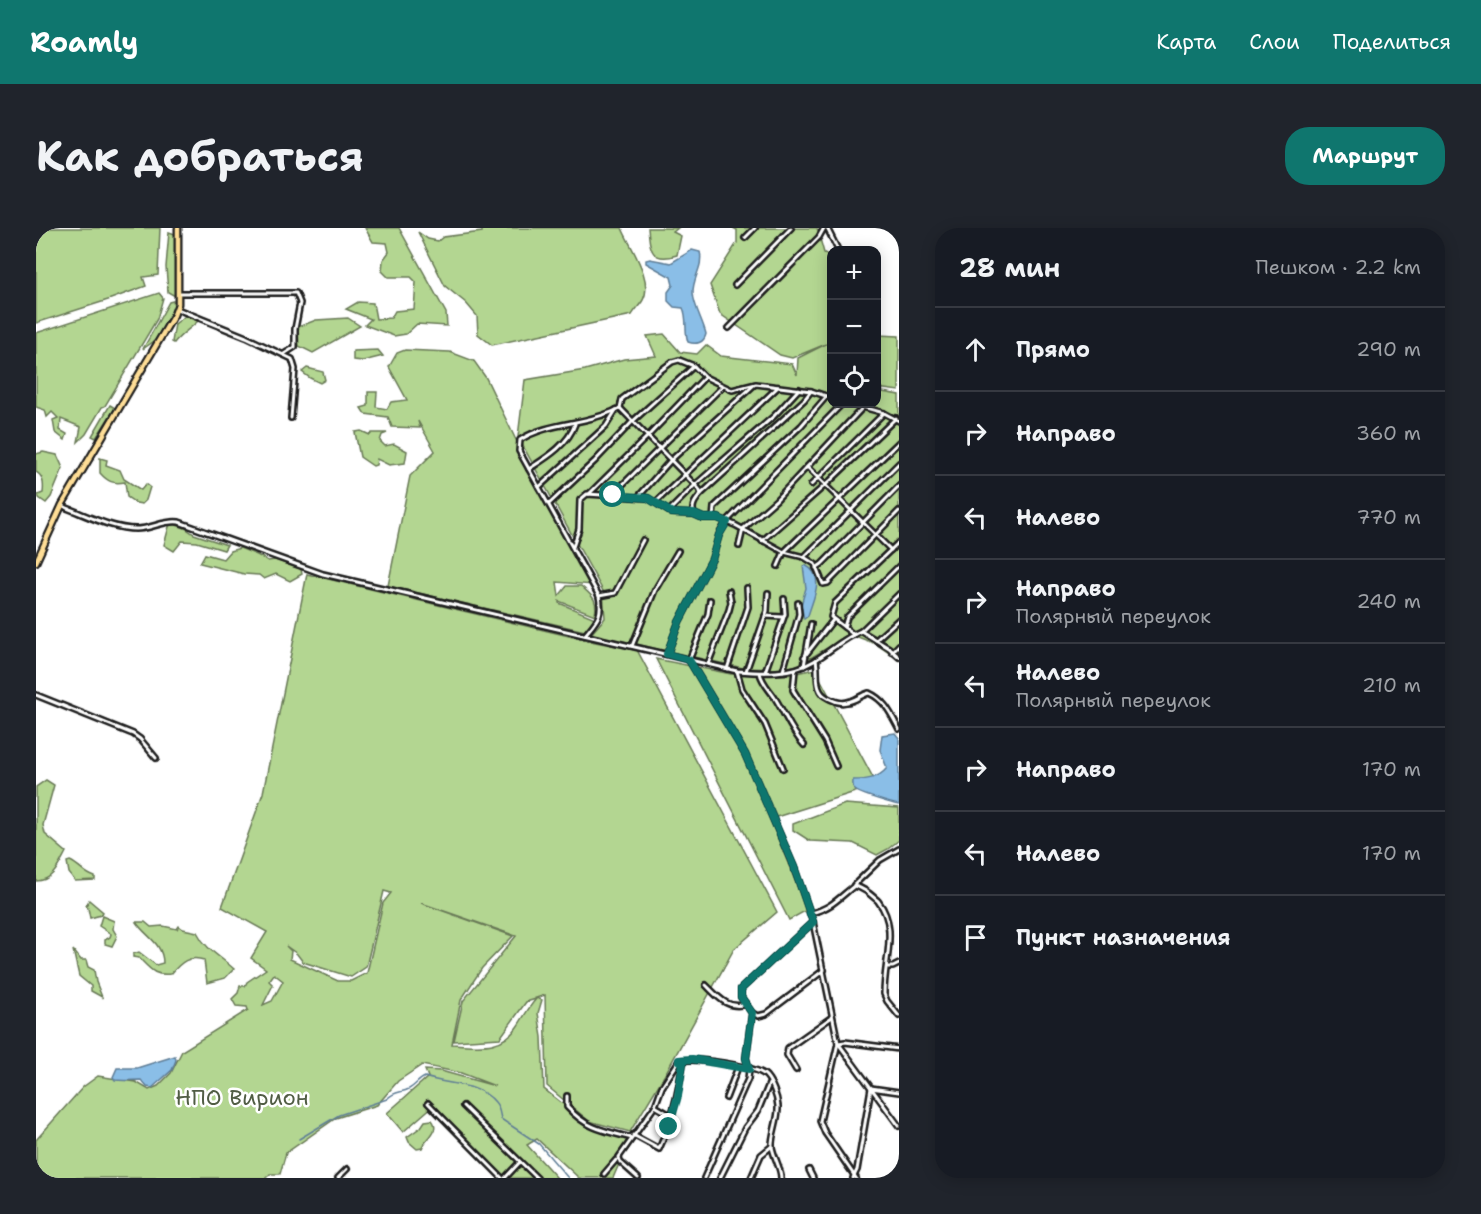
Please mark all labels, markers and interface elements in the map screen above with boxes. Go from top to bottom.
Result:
text: Roamly [30,23,138,61]
text: Карта [1156,28,1216,56]
text: Слои [1249,28,1300,56]
text: Поделиться [1333,28,1451,56]
button: Маршрут [1285,127,1445,185]
text: Как добраться [36,128,364,184]
map controls [827,246,881,408]
button: + [827,246,881,300]
text: 28 мин [959,250,1060,285]
text: Пешком · 2.2 km [1255,254,1421,280]
button: − [827,300,881,354]
icon: ahead [959,333,992,366]
text: Прямо [1016,335,1090,364]
text: 290 m [1356,336,1421,362]
button: locate [827,354,881,408]
icon: right [959,417,992,450]
text: Направо [1016,419,1116,448]
text: 360 m [1356,420,1421,446]
route start [599,481,625,507]
icon: left [959,501,992,534]
text: Налево [1016,503,1100,532]
text: 770 m [1357,504,1421,530]
text: Направо [1016,574,1116,603]
icon: right [959,585,992,618]
text: 240 m [1356,588,1421,614]
text: Полярный переулок [1016,603,1211,629]
text: Налево [1016,658,1100,687]
icon: left [959,669,992,702]
text: 210 m [1362,672,1421,698]
text: Полярный переулок [1016,687,1211,713]
icon: right [959,753,992,786]
text: Направо [1016,755,1116,784]
text: 170 m [1362,756,1421,782]
icon: left [959,837,992,870]
text: Налево [1016,839,1100,868]
text: 170 m [1362,840,1421,866]
icon: arrive [959,921,992,954]
text: Пункт назначения [1016,923,1230,952]
park label: НПО Вирион [175,1083,309,1112]
route end [655,1113,681,1139]

